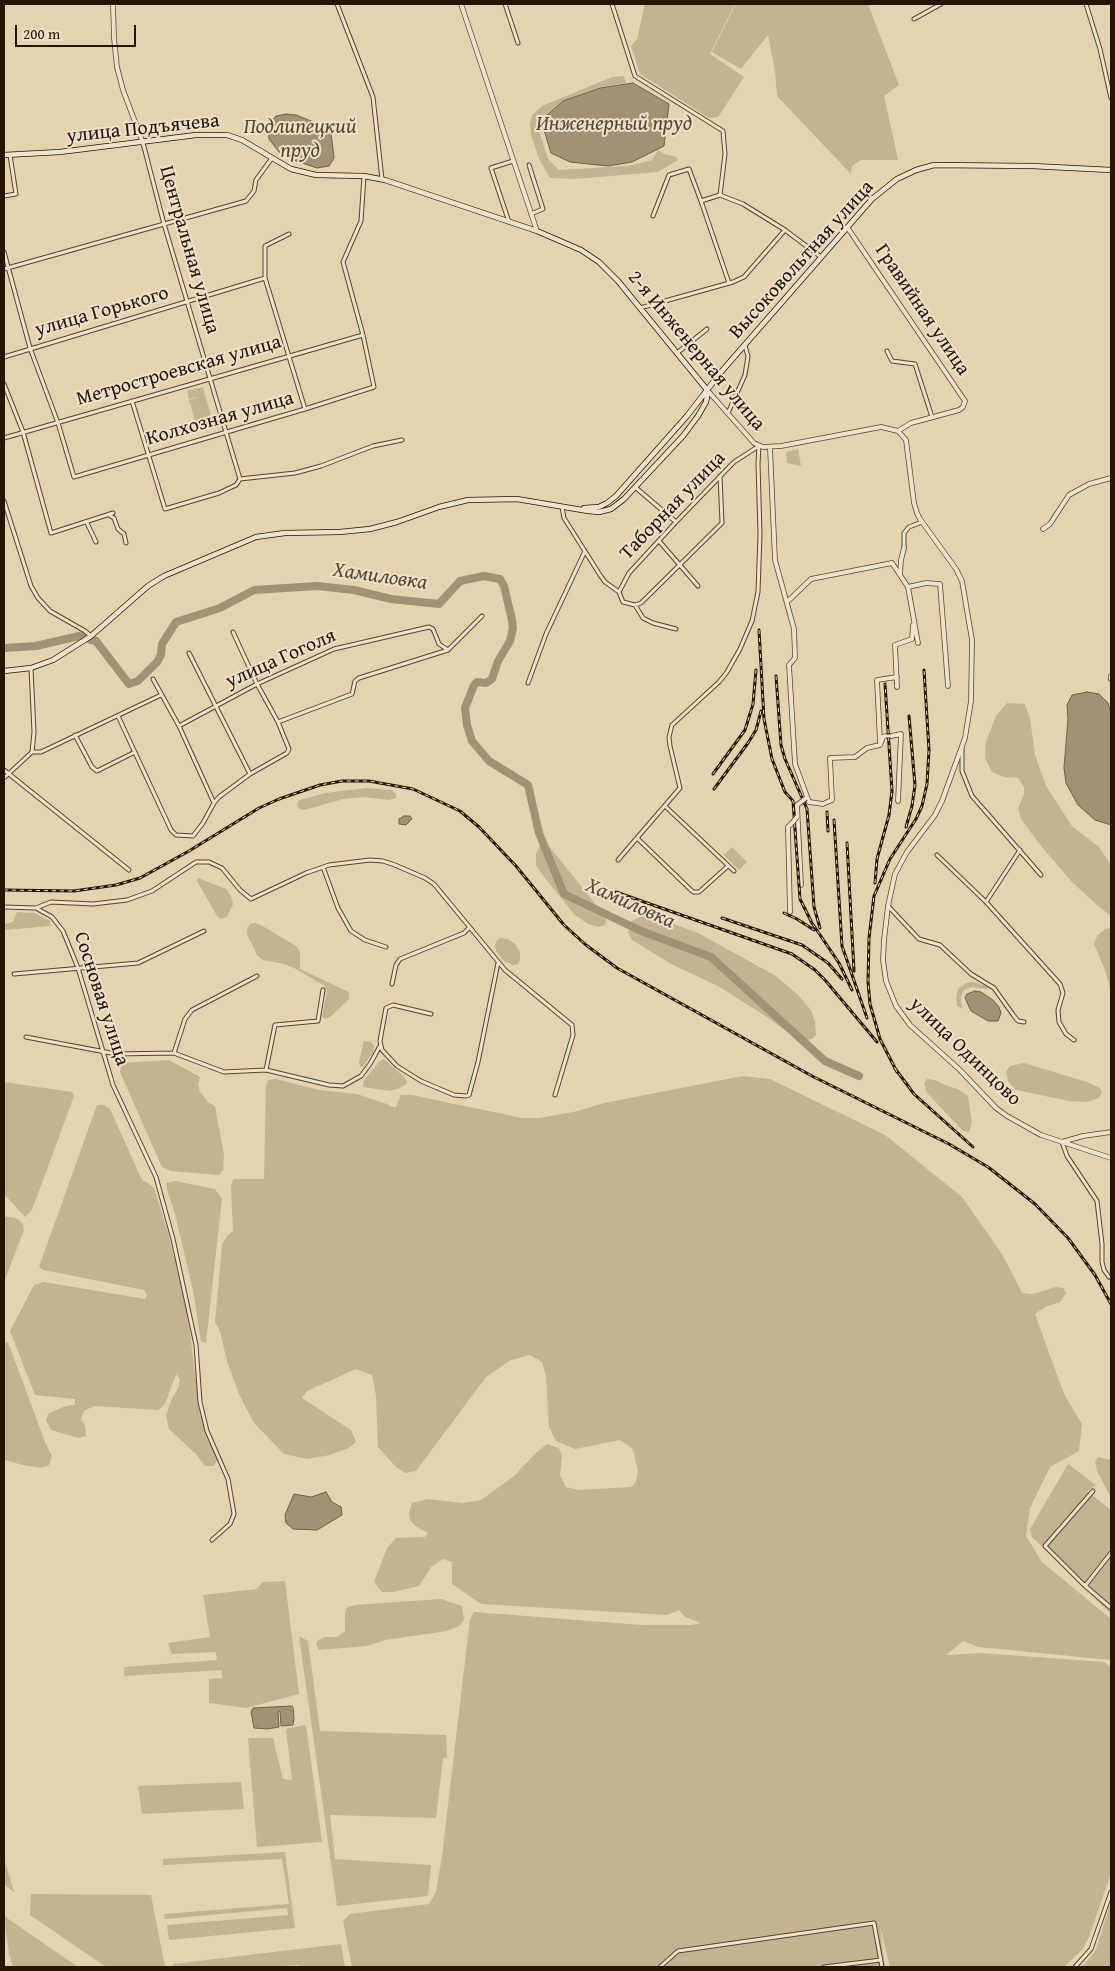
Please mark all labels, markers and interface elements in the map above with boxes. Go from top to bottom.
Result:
scale bar [18,15,139,47]
text: 200 m [23,23,60,44]
street label: улица Подъячева [65,109,221,149]
water label: Инженерный пруд [536,112,692,138]
water label: Подлипецкий пруд [243,115,357,165]
street label: Центральная улица [153,163,225,337]
street label: Высоковольтная улица [725,176,879,344]
street label: Гравийная улица [869,240,975,380]
street label: 2-я Инженерная улица [622,266,770,436]
street label: улица Горького [32,281,172,343]
street label: Метростроевская улица [74,330,284,412]
street label: Колхозная улица [144,386,296,452]
street label: Таборная улица [615,447,731,565]
water label: Хамиловка [331,558,429,596]
street label: улица Гоголя [222,624,340,694]
water label: Хамиловка [581,873,679,935]
street label: Сосновая улица [68,929,134,1069]
street label: улица Одинцово [904,993,1026,1111]

